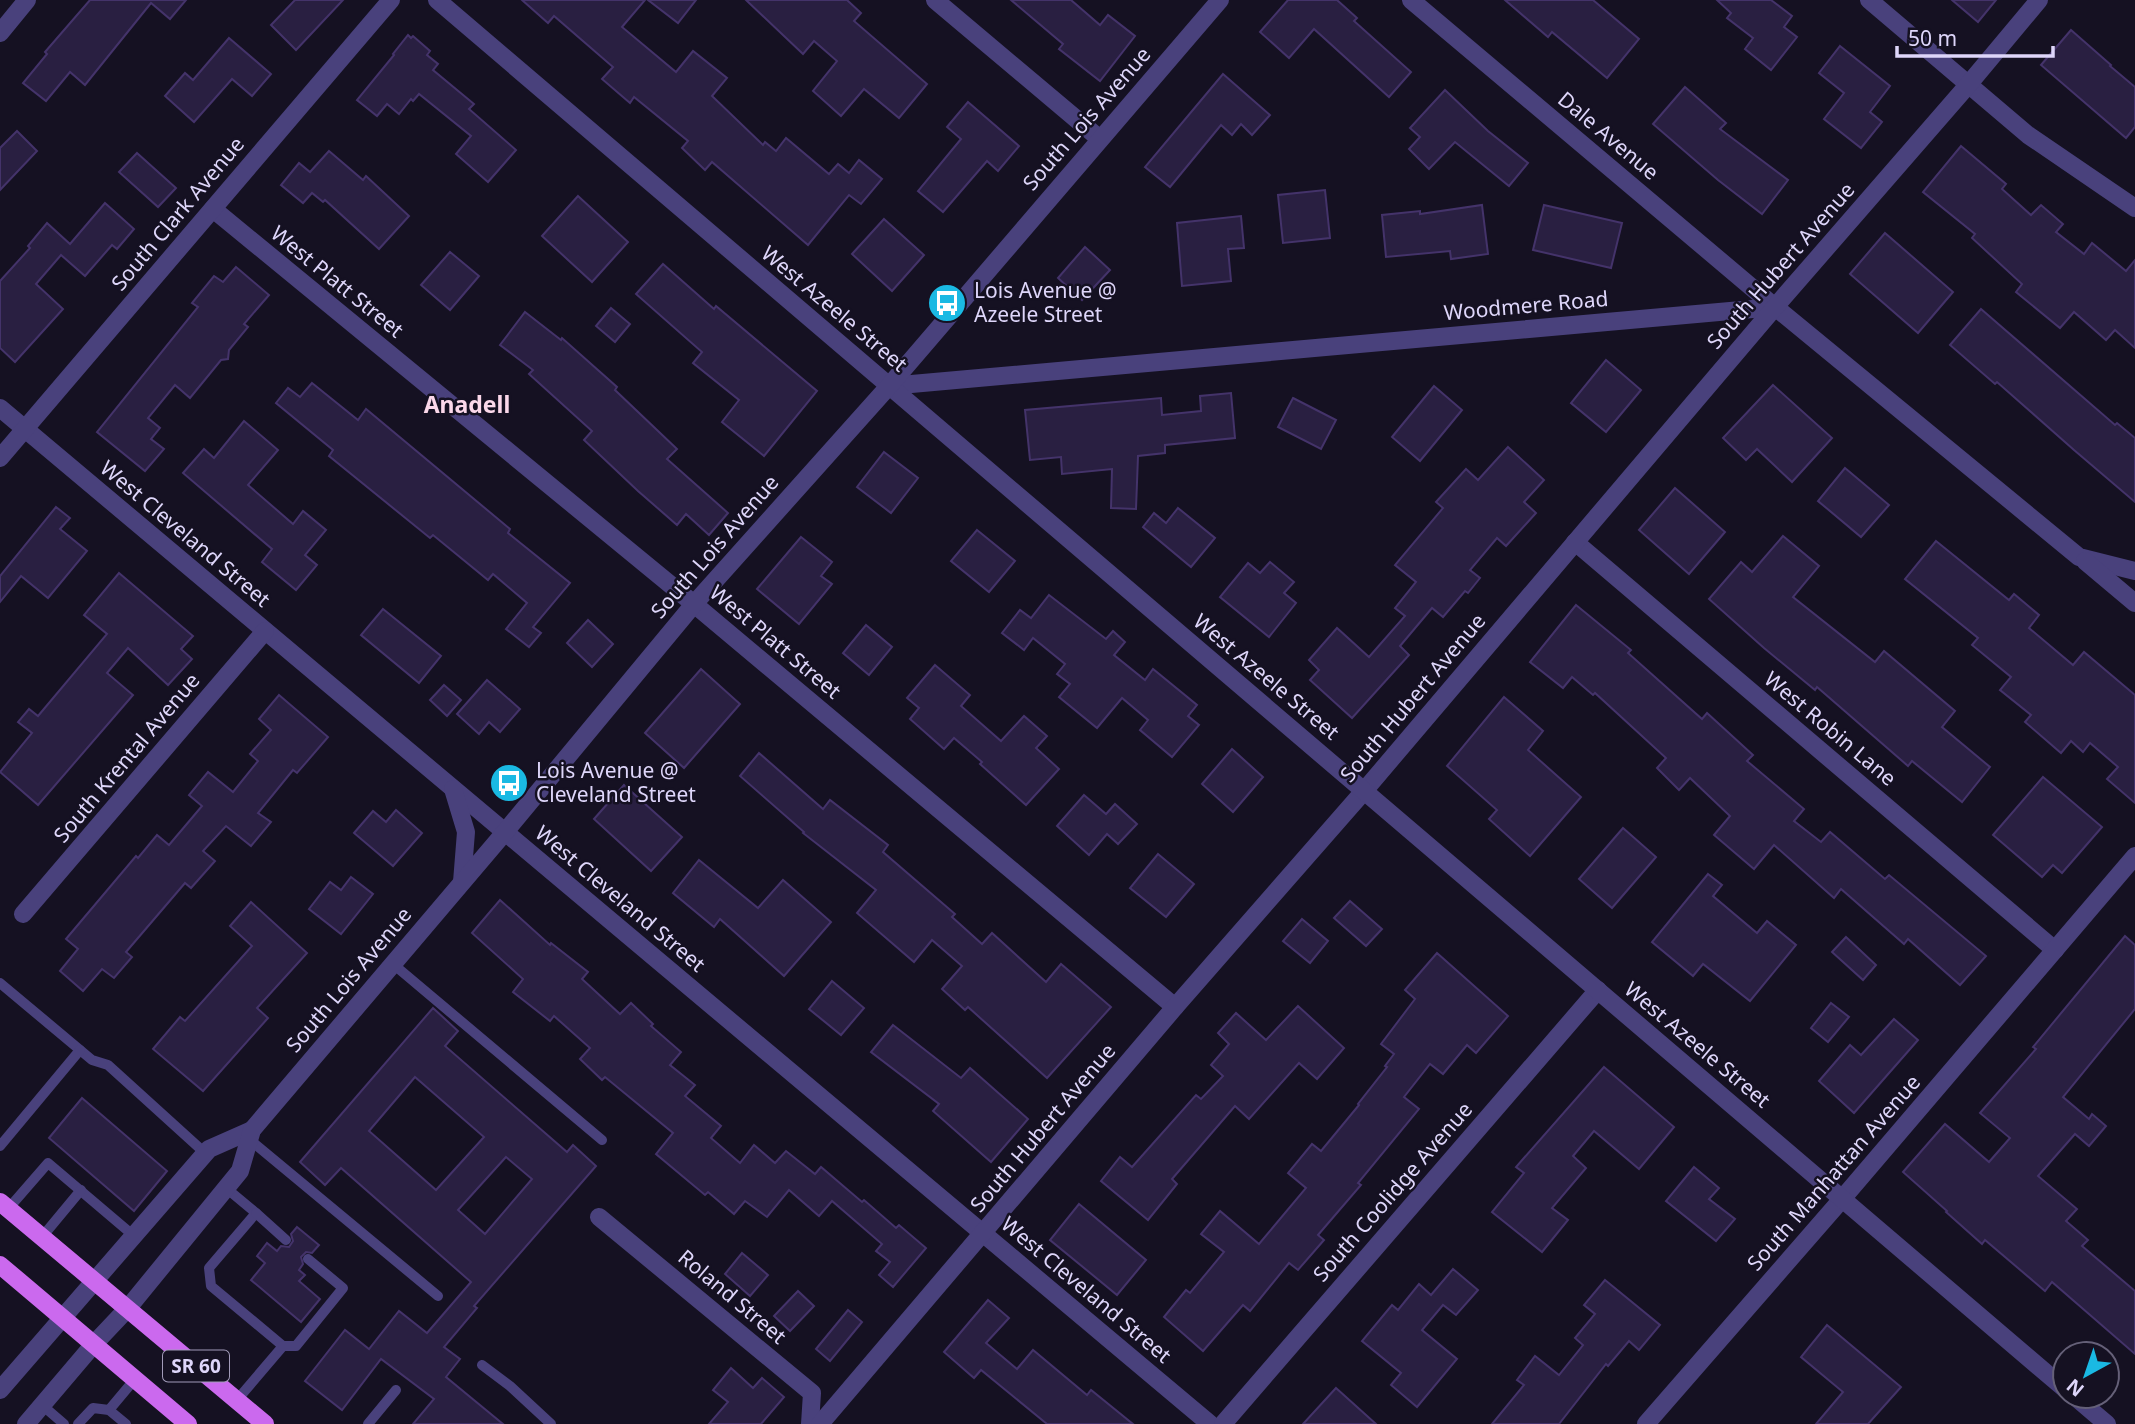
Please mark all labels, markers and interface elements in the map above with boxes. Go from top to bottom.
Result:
scale bar [1897,14,2053,58]
text: 50 m [1908,24,1957,52]
street label: South Lois Avenue [1016,41,1156,196]
street label: Dale Avenue [1552,85,1665,186]
street label: South Clark Avenue [105,131,250,296]
street label: South Hubert Avenue [1700,176,1860,355]
street label: West Platt Street [265,219,410,344]
street label: West Azeele Street [756,239,914,378]
place label: Lois Avenue @ Azeele Street [974,276,1117,328]
bus stop icon: Lois Avenue @ Azeele Street [926,282,968,324]
street label: Woodmere Road [1443,284,1609,326]
district label: Anadell [424,388,510,420]
street label: West Cleveland Street [95,454,277,613]
street label: South Lois Avenue [644,469,784,624]
street label: West Platt Street [704,578,847,705]
street label: West Azeele Street [1188,607,1346,746]
street label: South Hubert Avenue [1333,607,1491,788]
street label: West Robin Lane [1759,665,1903,792]
street label: South Krental Avenue [47,667,206,848]
place label: Lois Avenue @ Cleveland Street [536,756,696,808]
bus stop icon: Lois Avenue @ Cleveland Street [488,762,530,804]
street label: West Cleveland Street [530,819,712,978]
street label: South Lois Avenue [279,901,417,1058]
street label: West Azeele Street [1619,975,1777,1114]
street label: South Hubert Avenue [963,1037,1121,1218]
street label: South Manhattan Avenue [1740,1068,1926,1276]
street label: South Coolidge Avenue [1306,1096,1478,1287]
street label: West Cleveland Street [996,1210,1178,1369]
street label: Roland Street [673,1243,793,1350]
north arrow [2051,1340,2121,1410]
road number: SR 60 [163,1350,229,1382]
text: N [2061,1373,2089,1403]

